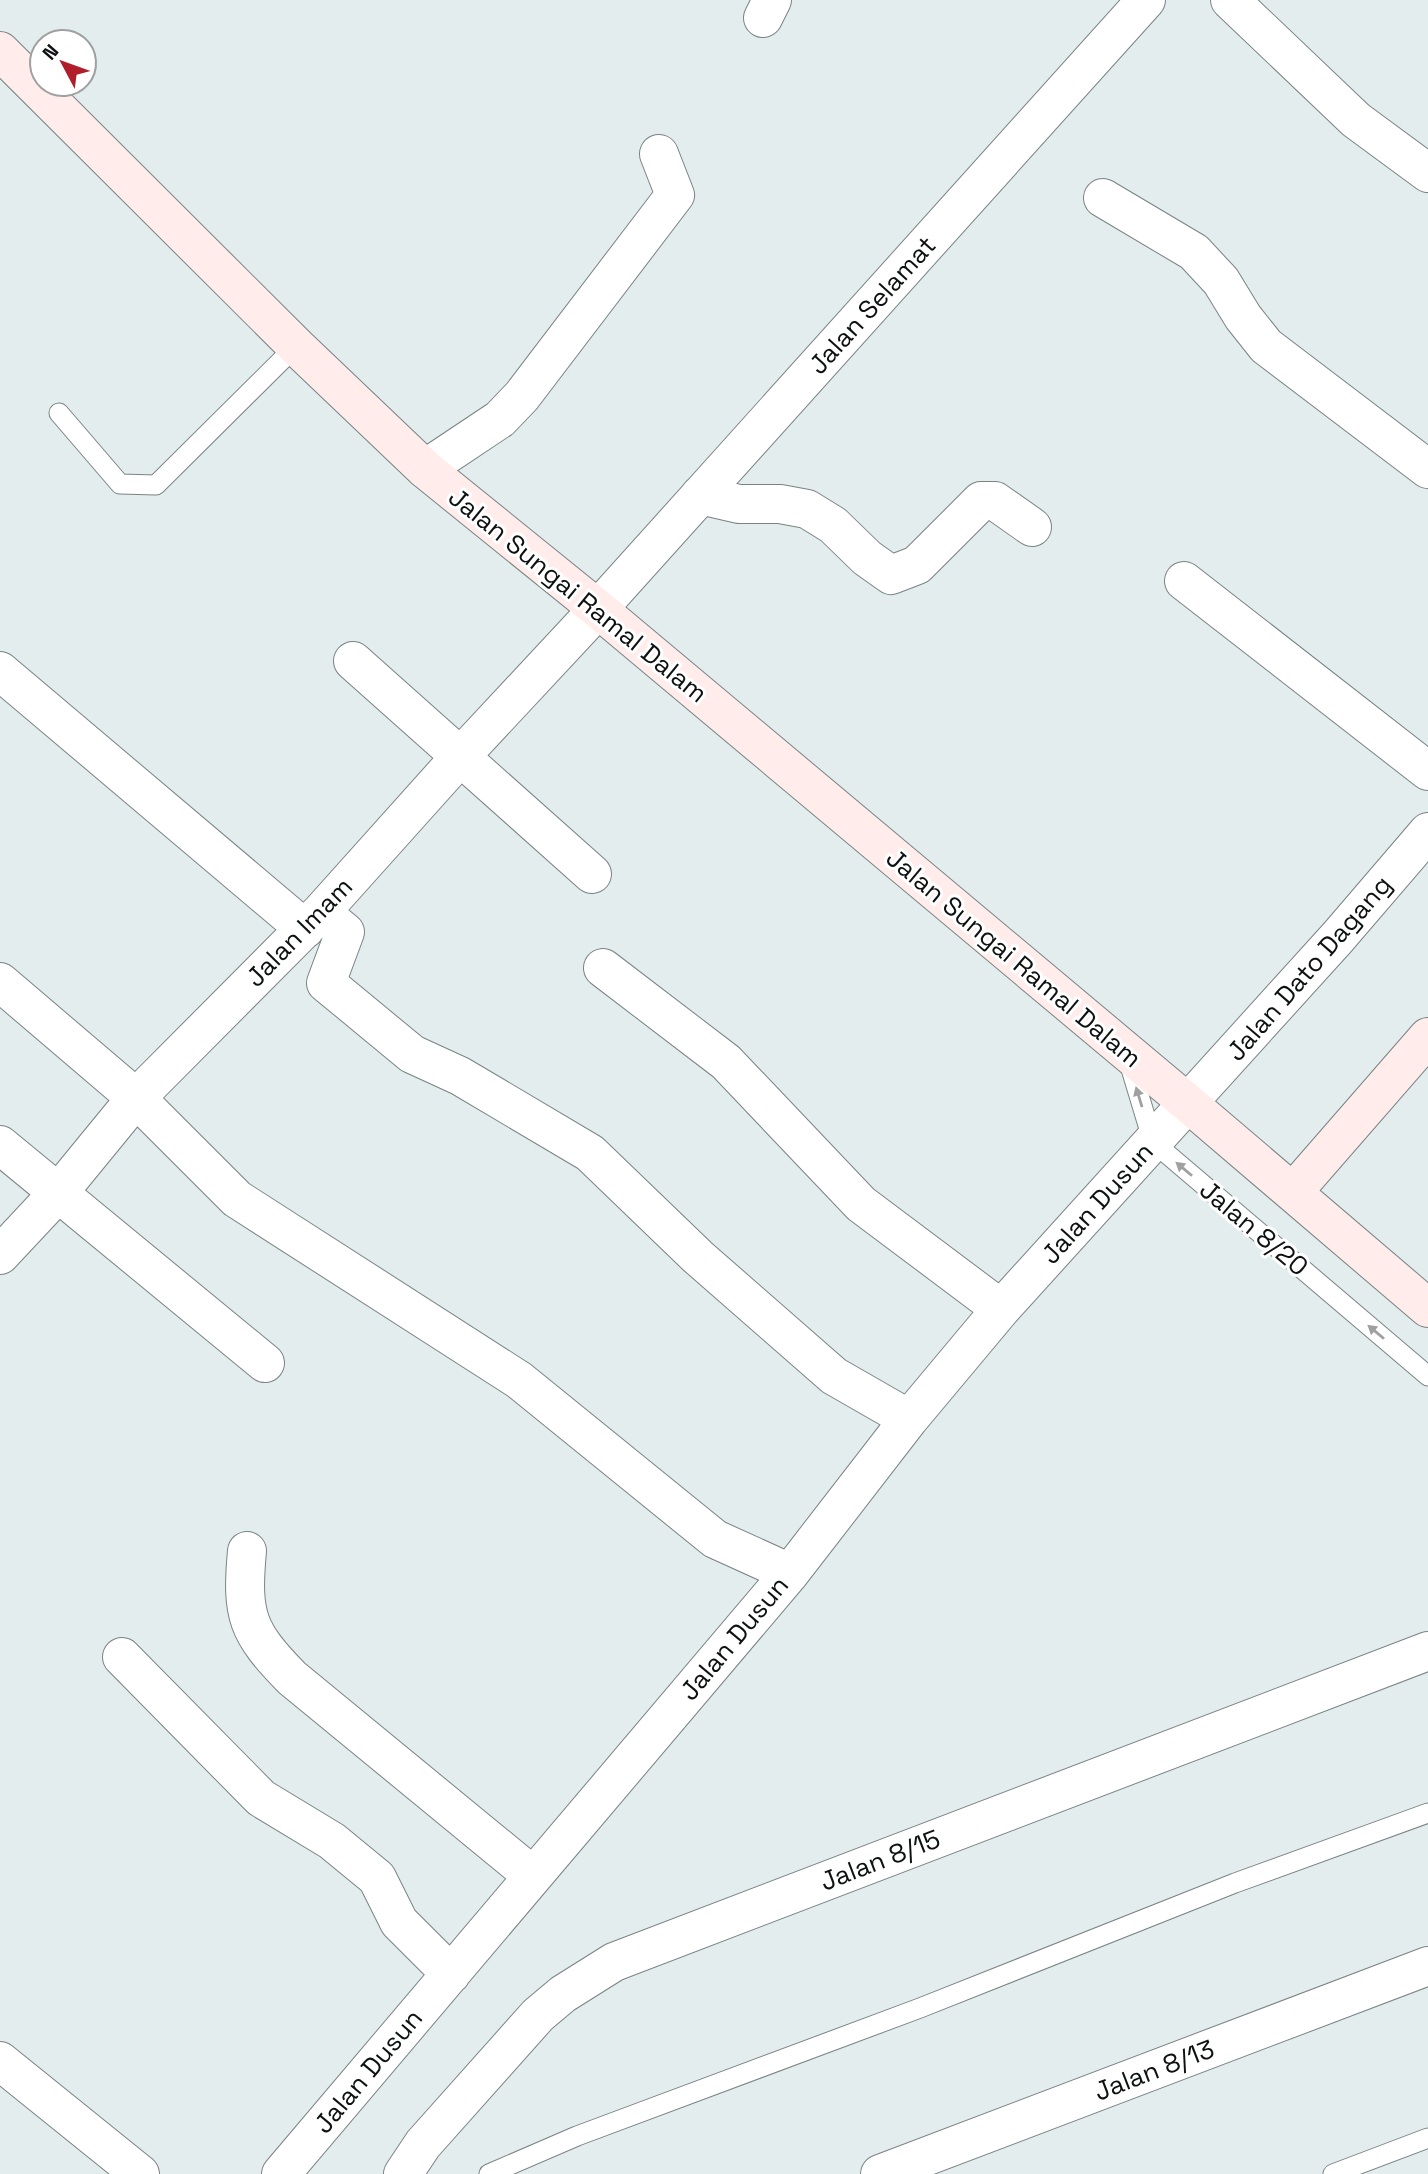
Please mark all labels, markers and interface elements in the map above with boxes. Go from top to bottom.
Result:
north arrow [28,28,98,98]
text: N [37,39,64,65]
street label: Jalan Selamat [801,229,943,381]
street label: Jalan Sungai Ramal Dalam [442,480,714,710]
street label: Jalan Sungai Ramal Dalam [879,841,1149,1075]
street label: Jalan Dato Dagang [1219,868,1399,1068]
street label: Jalan Imam [238,870,360,994]
one-way arrow [1134,1086,1144,1107]
street label: Jalan Dusun [1033,1135,1161,1271]
one-way arrow [1176,1162,1193,1177]
street label: Jalan 8/20 [1193,1173,1315,1283]
one-way arrow [1367,1324,1385,1340]
street label: Jalan Dusun [672,1569,796,1707]
street label: Jalan 8/15 [815,1822,945,1898]
street label: Jalan Dusun [306,2002,430,2140]
street label: Jalan 8/13 [1089,2032,1219,2108]

